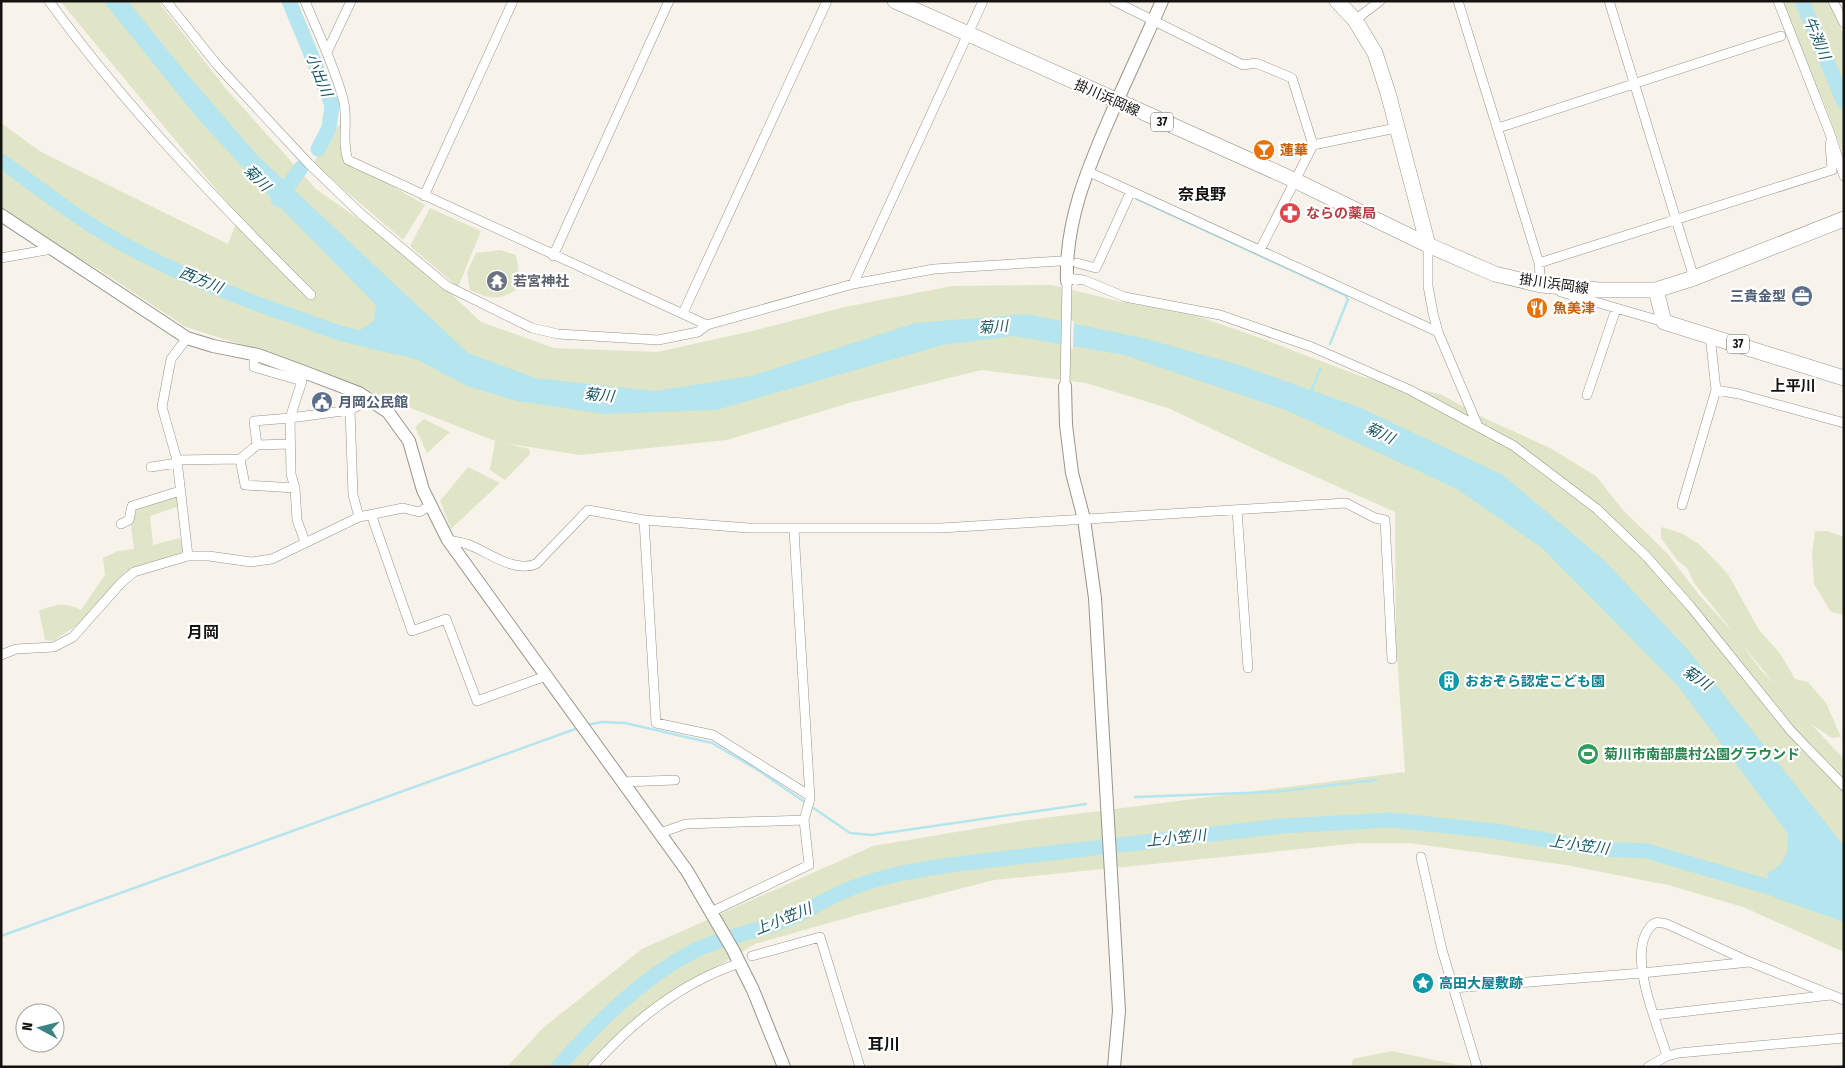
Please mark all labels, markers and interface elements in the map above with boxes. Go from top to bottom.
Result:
water label: 牛渕川 [1800,14,1835,64]
water label: 小出川 [302,51,337,101]
street label: 掛川浜岡線 [1072,76,1142,120]
road number: 37 [1151,112,1173,132]
bar icon: 蓮華 [1252,138,1276,162]
place label: 蓮華 [1280,142,1308,159]
water label: 菊川 [240,161,275,196]
district label: 奈良野 [1178,185,1226,204]
pharmacy icon: ならの薬局 [1278,201,1302,225]
place label: ならの薬局 [1306,205,1376,222]
water label: 西方川 [177,263,227,298]
temple icon: 若宮神社 [485,269,509,293]
street label: 掛川浜岡線 [1518,271,1590,297]
place label: 若宮神社 [513,273,569,290]
office icon: 三貴金型 [1790,284,1814,308]
place label: 三貴金型 [1730,288,1786,305]
restaurant icon: 魚美津 [1525,296,1549,320]
place label: 魚美津 [1553,300,1595,317]
water label: 菊川 [977,317,1011,337]
road number: 37 [1727,334,1749,354]
district label: 上平川 [1770,377,1816,395]
water label: 菊川 [583,384,617,406]
public building icon: 月岡公民館 [310,390,334,414]
place label: 月岡公民館 [338,394,408,411]
water label: 菊川 [1363,418,1399,449]
district label: 月岡 [187,623,219,642]
water label: 菊川 [1680,662,1716,695]
building icon: おおぞら認定こども園 [1437,669,1461,693]
place label: おおぞら認定こども園 [1465,673,1605,690]
sports icon: 菊川市南部農村公園グラウンド [1576,742,1600,766]
place label: 菊川市南部農村公園グラウンド [1604,746,1800,763]
water label: 上小笠川 [1145,826,1209,850]
water label: 上小笠川 [1548,832,1612,858]
water label: 上小笠川 [752,899,816,939]
place icon: 高田大屋敷跡 [1411,971,1435,995]
place label: 高田大屋敷跡 [1439,975,1523,992]
north arrow [15,1003,65,1053]
text: N [19,1021,37,1032]
district label: 耳川 [868,1035,900,1054]

